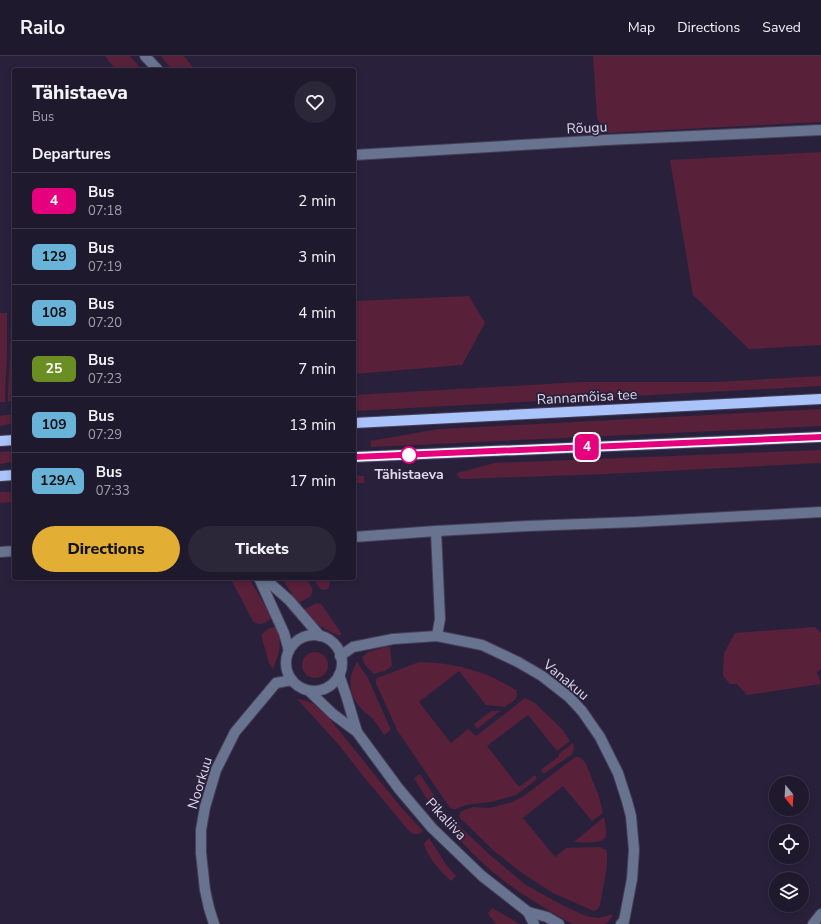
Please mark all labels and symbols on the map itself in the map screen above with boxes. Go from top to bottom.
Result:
street label: Rõugu [566,117,608,139]
street label: Rannamõisa tee [536,385,638,409]
line badge: 4 [574,434,600,460]
marker: Tähistaeva [400,446,418,464]
place label: Tähistaeva [374,465,444,484]
street label: Vanakuu [538,655,593,705]
street label: Noorkuu [183,755,217,811]
north arrow [769,776,809,816]
street label: Pikaliiva [421,794,471,844]

